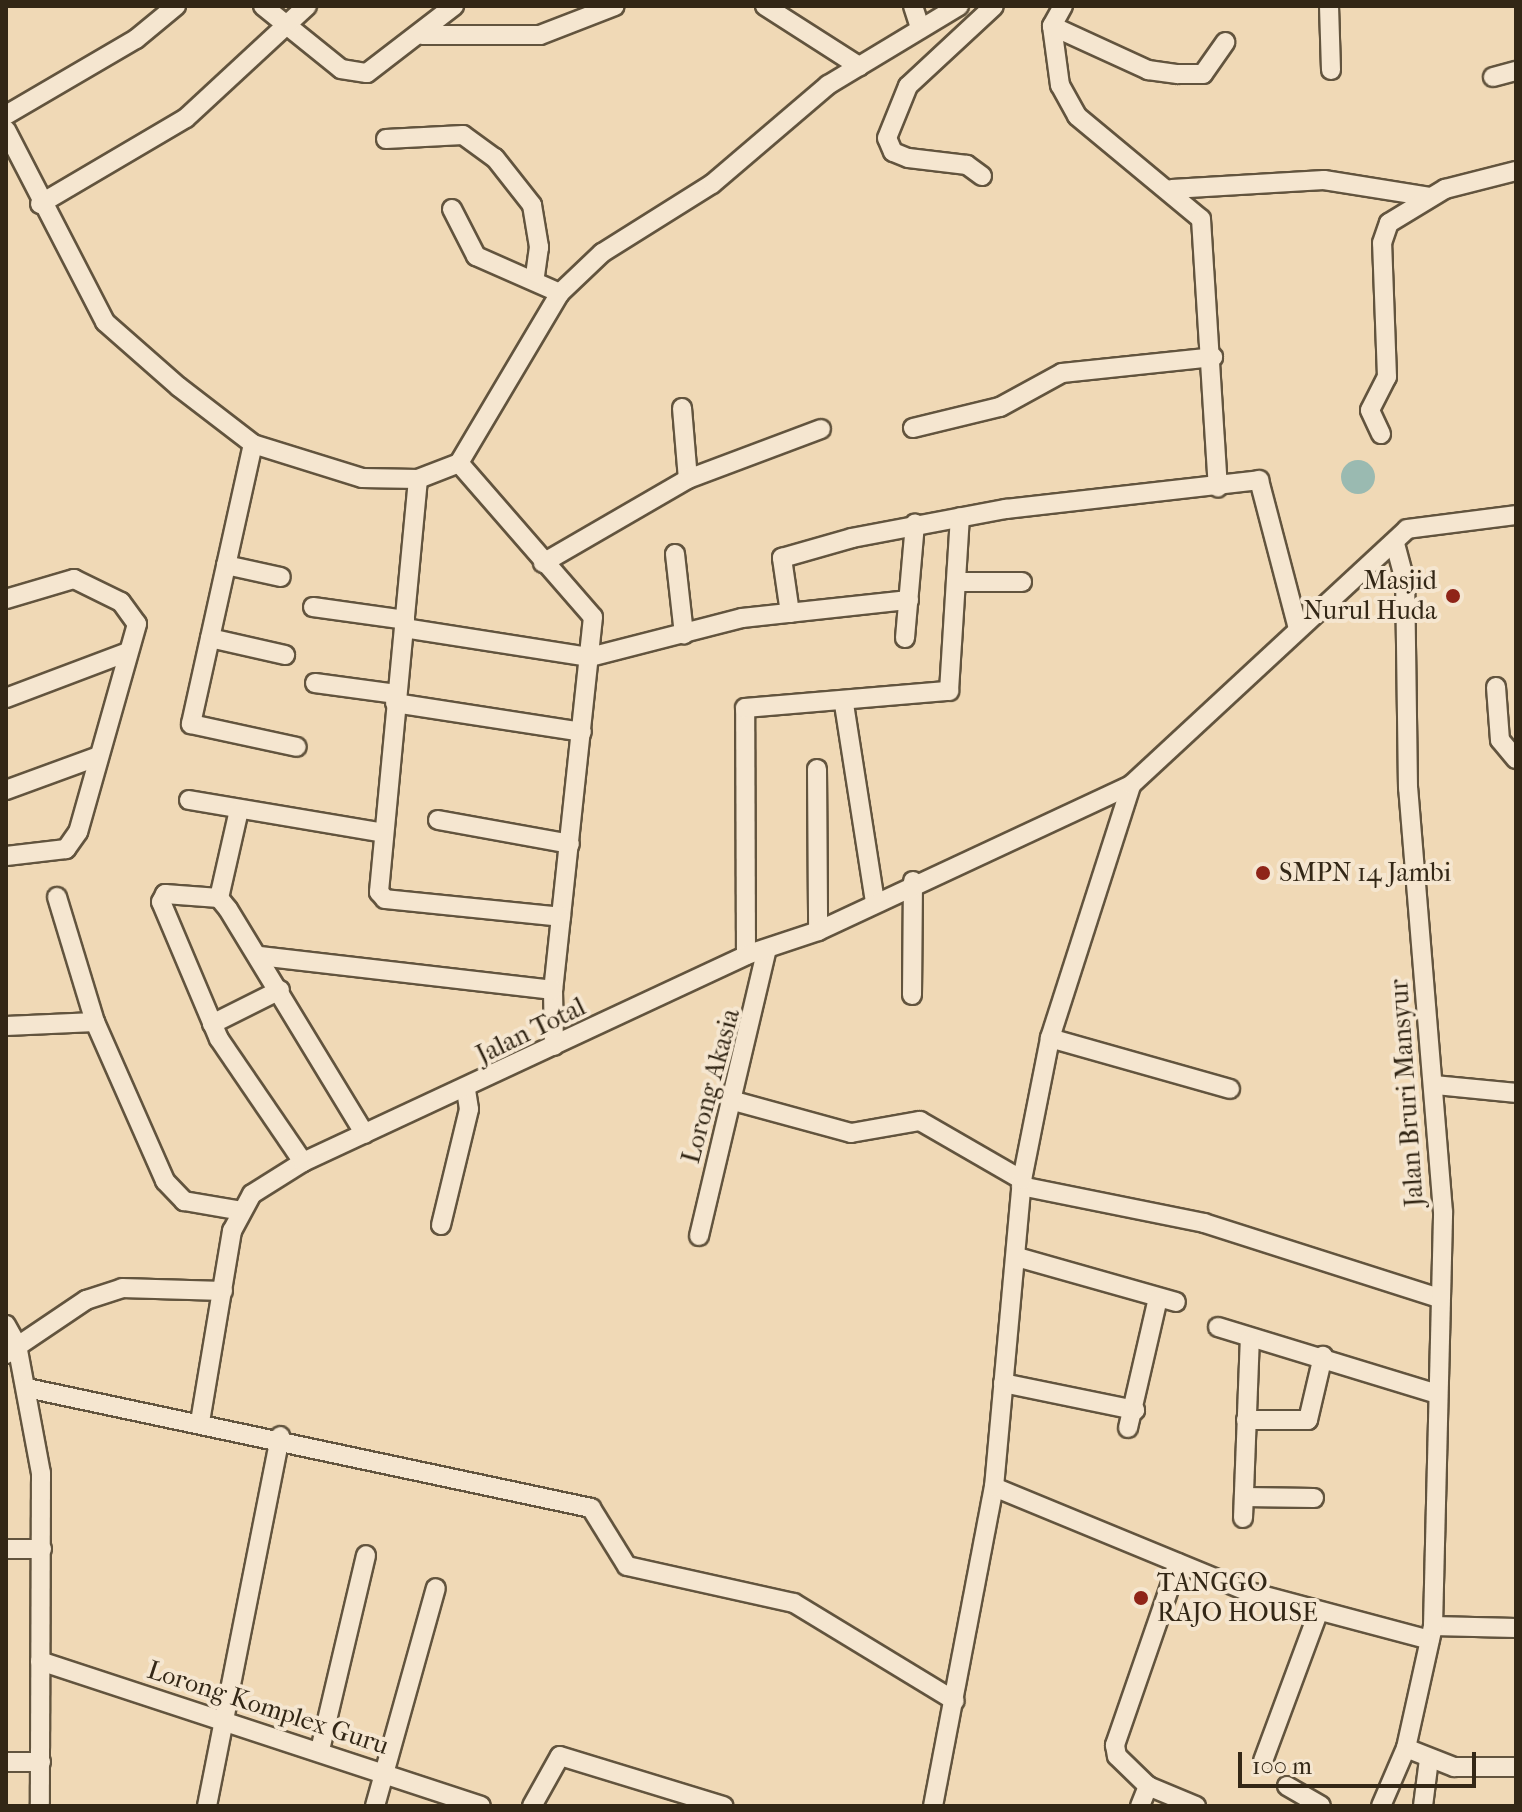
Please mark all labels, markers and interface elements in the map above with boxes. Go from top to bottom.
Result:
place label: Masjid Nurul Huda [1303,565,1437,626]
marker: Masjid Nurul Huda [1444,587,1462,605]
place label: SMPN 14 Jambi [1279,857,1451,889]
marker: SMPN 14 Jambi [1254,864,1272,882]
street label: Jalan Bruri Mansyur [1383,978,1431,1208]
street label: Jalan Total [471,991,591,1071]
street label: Lorong Akasia [675,1005,747,1167]
place label: TANGGO RAJO HOUSE [1157,1567,1318,1628]
marker: TANGGO RAJO HOUSE [1132,1589,1150,1607]
street label: Lorong Komplex Guru [143,1654,393,1762]
scale bar [1242,1736,1480,1786]
text: 100 m [1252,1752,1312,1780]

